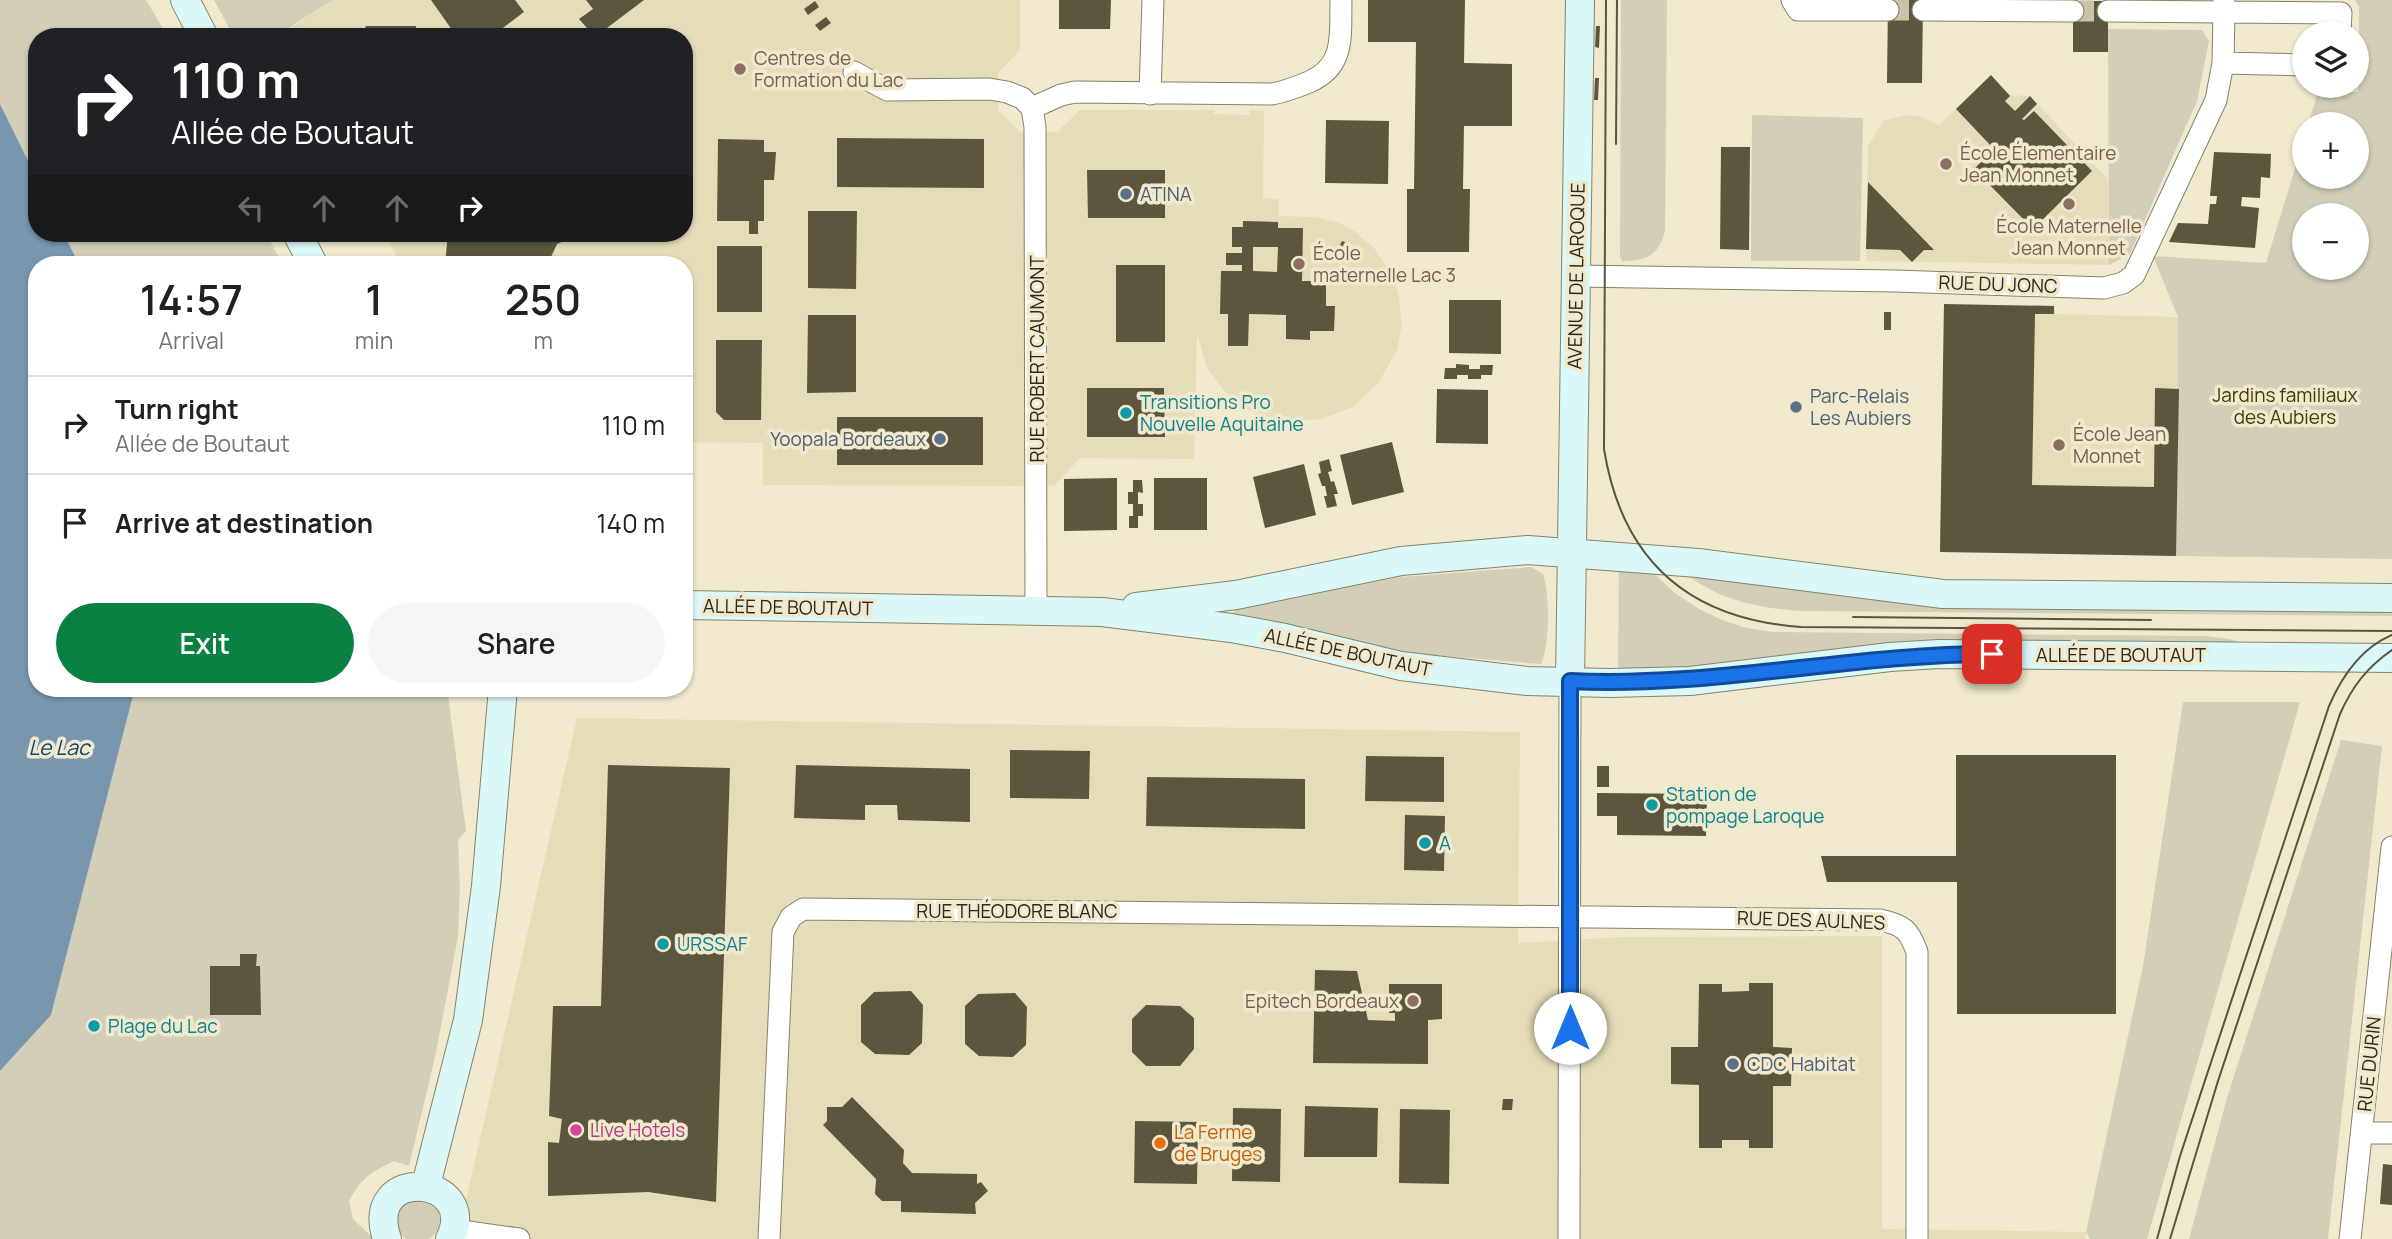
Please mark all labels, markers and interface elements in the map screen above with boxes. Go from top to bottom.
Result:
map controls [2292,21,2369,280]
button: layers [2292,21,2369,98]
place label: Centres de Formation du Lac [754,45,904,93]
text: 110 m [171,46,300,113]
icon: right [56,56,147,147]
marker: Centres de Formation du Lac [732,61,748,77]
text: Allée de Boutaut [171,110,414,154]
button: + [2292,112,2369,189]
place label: École Élementaire Jean Monnet [1960,140,2116,188]
marker: École Élementaire Jean Monnet [1938,156,1954,172]
place label: ATINA [1140,181,1192,207]
street label: AVENUE DE LAROQUE [1561,182,1591,370]
marker: ATINA [1118,186,1134,202]
icon: left [232,189,270,227]
icon: ahead [305,189,343,227]
icon: ahead [378,189,416,227]
icon: right [451,189,489,227]
marker: École Maternelle Jean Monnet [2061,196,2077,212]
button: − [2292,203,2369,280]
place label: École Maternelle Jean Monnet [1996,213,2142,261]
place label: École maternelle Lac 3 [1313,240,1456,288]
street label: RUE ROBERT CAUMONT [1024,255,1050,462]
marker: École maternelle Lac 3 [1291,256,1307,272]
street label: RUE DU JONC [1938,269,2058,299]
text: 14:57 [140,270,243,328]
text: 1 [365,270,383,328]
text: 250 [505,270,581,328]
text: Arrival [159,324,224,356]
text: min [355,324,393,356]
text: m [533,324,553,356]
park label: Jardins familiaux des Aubiers [2212,382,2358,430]
place label: Parc-Relais Les Aubiers [1810,383,1911,431]
place label: Transitions Pro Nouvelle Aquitaine [1140,389,1304,437]
text: Turn right [115,391,239,427]
marker: Parc-Relais Les Aubiers [1788,399,1804,415]
marker: Transitions Pro Nouvelle Aquitaine [1118,405,1134,421]
icon: right [56,406,94,444]
text: 110 m [602,407,665,443]
place label: École Jean Monnet [2073,421,2166,469]
place label: Yoopala Bordeaux [770,426,926,452]
text: Allée de Boutaut [115,427,290,459]
marker: Yoopala Bordeaux [932,431,948,447]
marker: École Jean Monnet [2051,437,2067,453]
icon: arrive [56,504,94,542]
text: Arrive at destination [115,505,373,541]
text: 140 m [596,505,665,541]
street label: ALLÉE DE BOUTAUT [703,593,874,621]
button: Exit [56,603,354,683]
button: Share [368,603,665,683]
street label: ALLÉE DE BOUTAUT [1262,622,1435,683]
pin [1962,624,2022,684]
icon: arrive [1973,635,2011,673]
street label: ALLÉE DE BOUTAUT [2036,642,2207,668]
water label: Le Lac [28,733,92,761]
place label: Station de pompage Laroque [1666,781,1824,829]
marker: Station de pompage Laroque [1644,797,1660,813]
place label: A [1439,830,1451,856]
marker: A [1417,835,1433,851]
street label: RUE THÉODORE BLANC [916,898,1118,924]
street label: RUE DES AULNES [1736,904,1886,936]
place label: URSSAF [677,931,748,957]
marker: URSSAF [655,936,671,952]
place label: Epitech Bordeaux [1245,988,1399,1014]
position arrow [1533,991,1607,1065]
marker: Epitech Bordeaux [1405,993,1421,1009]
place label: Plage du Lac [108,1013,218,1039]
street label: RUE DURIN [2351,1015,2387,1113]
marker: Plage du Lac [86,1018,102,1034]
place label: CDC Habitat [1747,1051,1856,1077]
marker: CDC Habitat [1725,1056,1741,1072]
place label: Live Hotels [590,1117,685,1143]
place label: La Ferme de Bruges [1174,1119,1262,1167]
marker: Live Hotels [568,1122,584,1138]
marker: La Ferme de Bruges [1152,1135,1168,1151]

